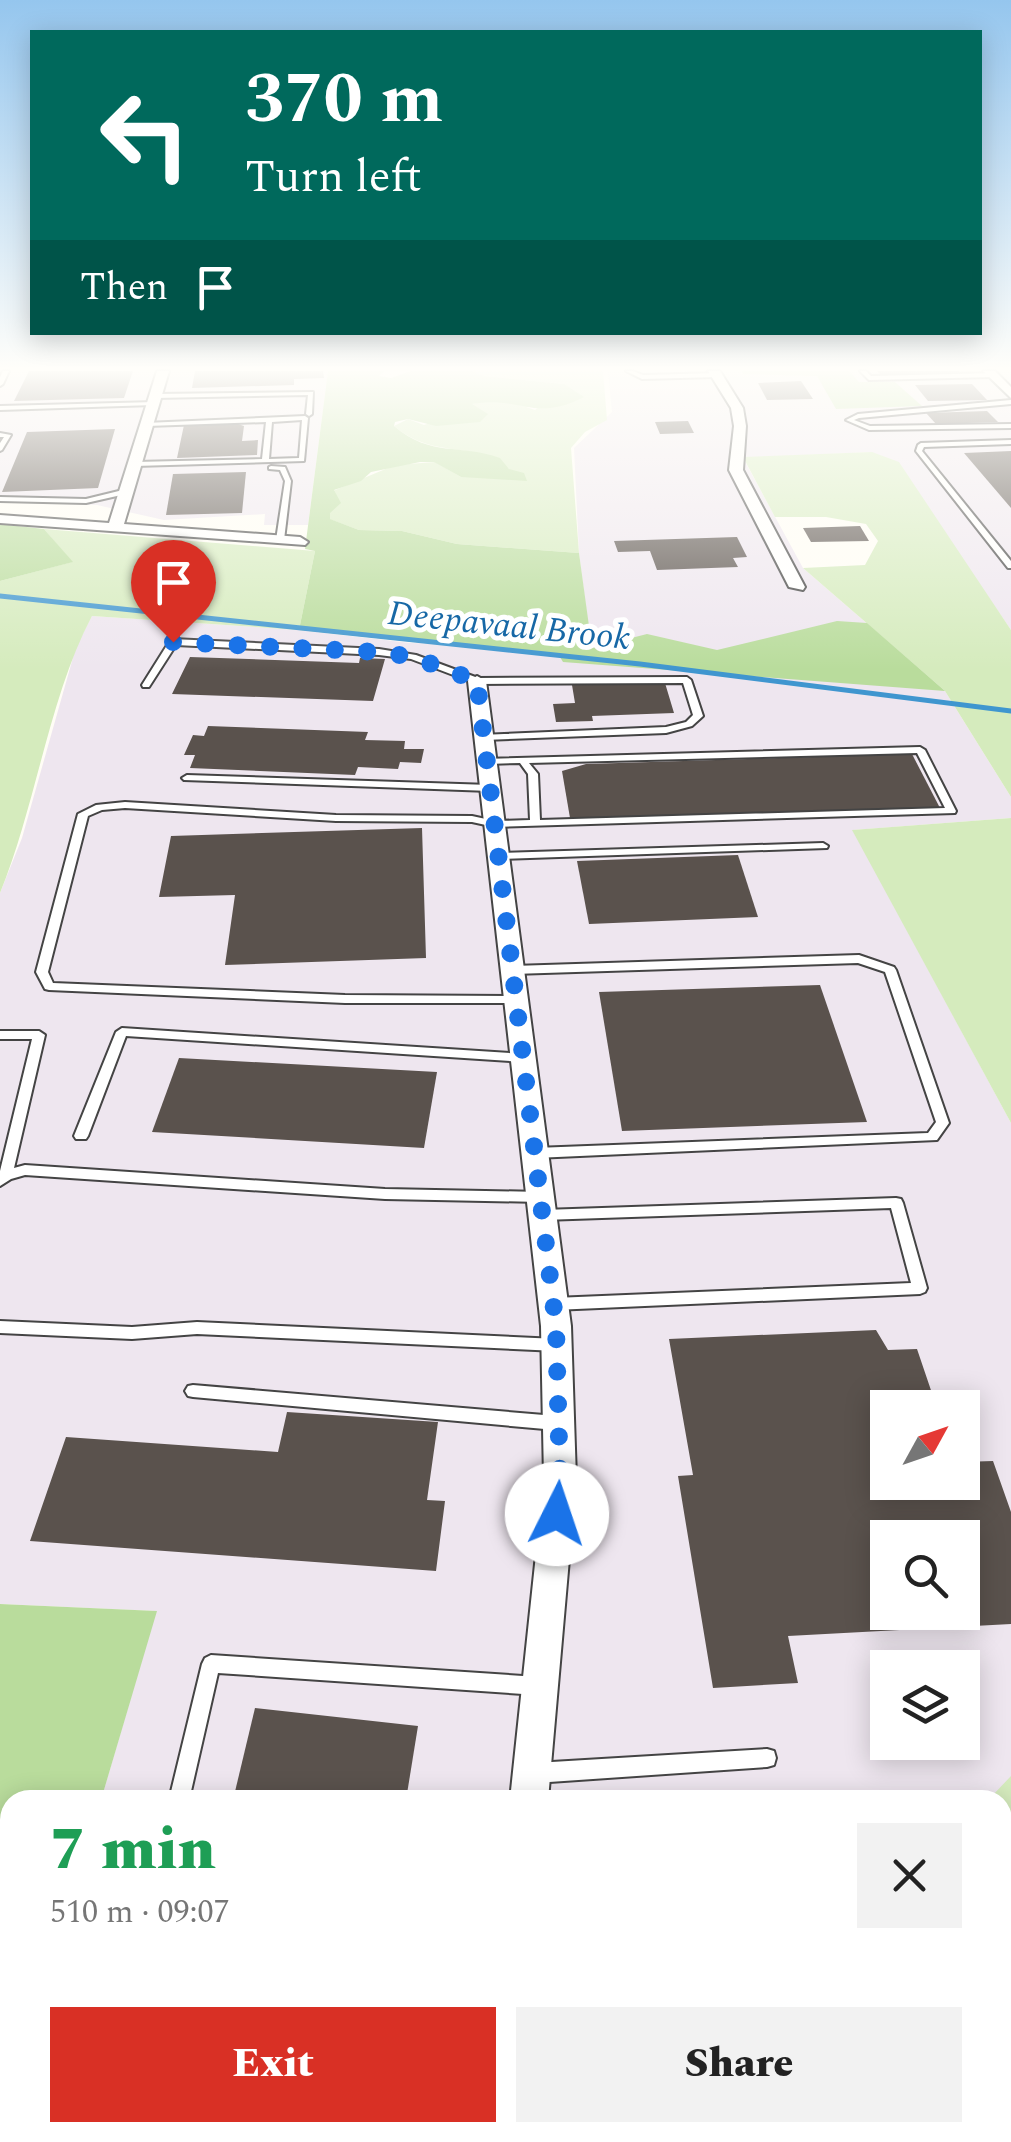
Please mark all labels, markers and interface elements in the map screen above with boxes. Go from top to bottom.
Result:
text: 370 m [245,47,443,153]
icon: left [80,70,210,200]
text: Turn left [245,143,422,212]
text: Then [80,259,168,317]
icon: arrive [188,260,243,315]
pin [131,540,216,643]
icon: arrive [146,555,201,610]
water label: Deepavaal Brook [385,587,633,665]
north arrow [870,1390,980,1500]
map controls [870,1390,980,1760]
position arrow [505,1462,609,1566]
button: search [870,1520,980,1630]
button: layers [870,1650,980,1760]
text: 7 min [50,1804,216,1896]
button: close [857,1823,962,1928]
text: 510 m · 09:07 [50,1888,230,1937]
button: Exit [50,2007,496,2122]
button: Share [516,2007,962,2122]

